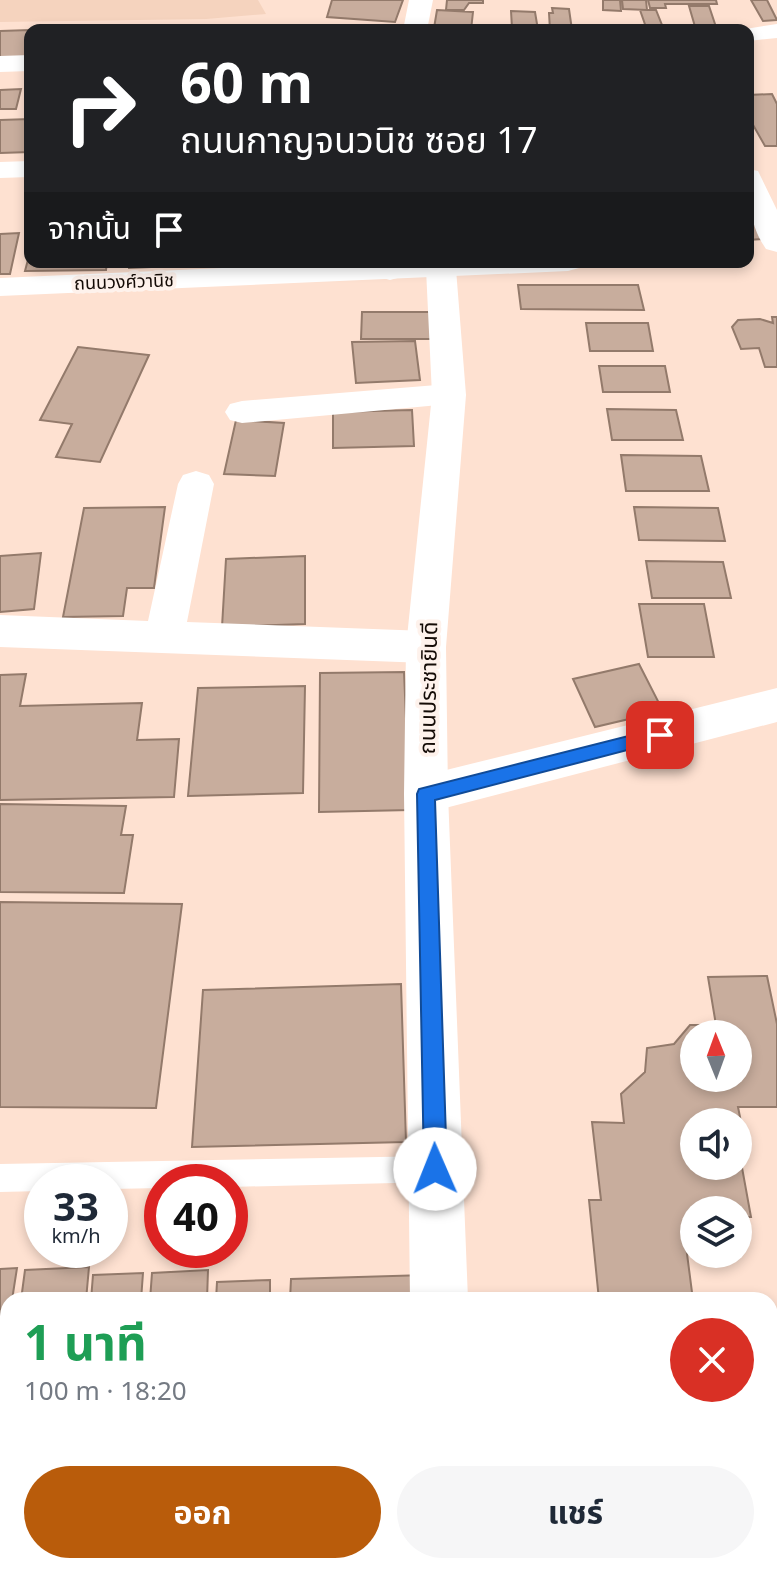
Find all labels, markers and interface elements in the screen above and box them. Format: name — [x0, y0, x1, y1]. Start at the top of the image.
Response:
text: 60 m — [180, 43, 313, 119]
icon: right — [48, 56, 152, 160]
text: ถนนกาญจนวนิช ซอย 17 — [180, 115, 538, 164]
text: จากนั้น — [48, 207, 131, 248]
icon: arrive — [147, 208, 191, 252]
street label: ถนนวงศ์วานิช — [74, 267, 174, 295]
street label: ถนนประชายินดี — [411, 621, 443, 755]
pin — [626, 701, 694, 769]
icon: arrive — [638, 713, 682, 757]
north arrow — [680, 1020, 752, 1092]
map controls — [680, 1020, 752, 1268]
button: sound — [680, 1108, 752, 1180]
position arrow — [393, 1127, 477, 1211]
speed limit sign: 40 — [144, 1164, 248, 1268]
text: 33 — [53, 1178, 99, 1233]
button: layers — [680, 1196, 752, 1268]
text: km/h — [51, 1222, 101, 1249]
text: 1 นาที — [24, 1309, 147, 1374]
button: close — [670, 1318, 754, 1402]
text: 100 m · 18:20 — [24, 1372, 187, 1408]
button: ออก — [24, 1466, 381, 1558]
button: แชร์ — [397, 1466, 754, 1558]

